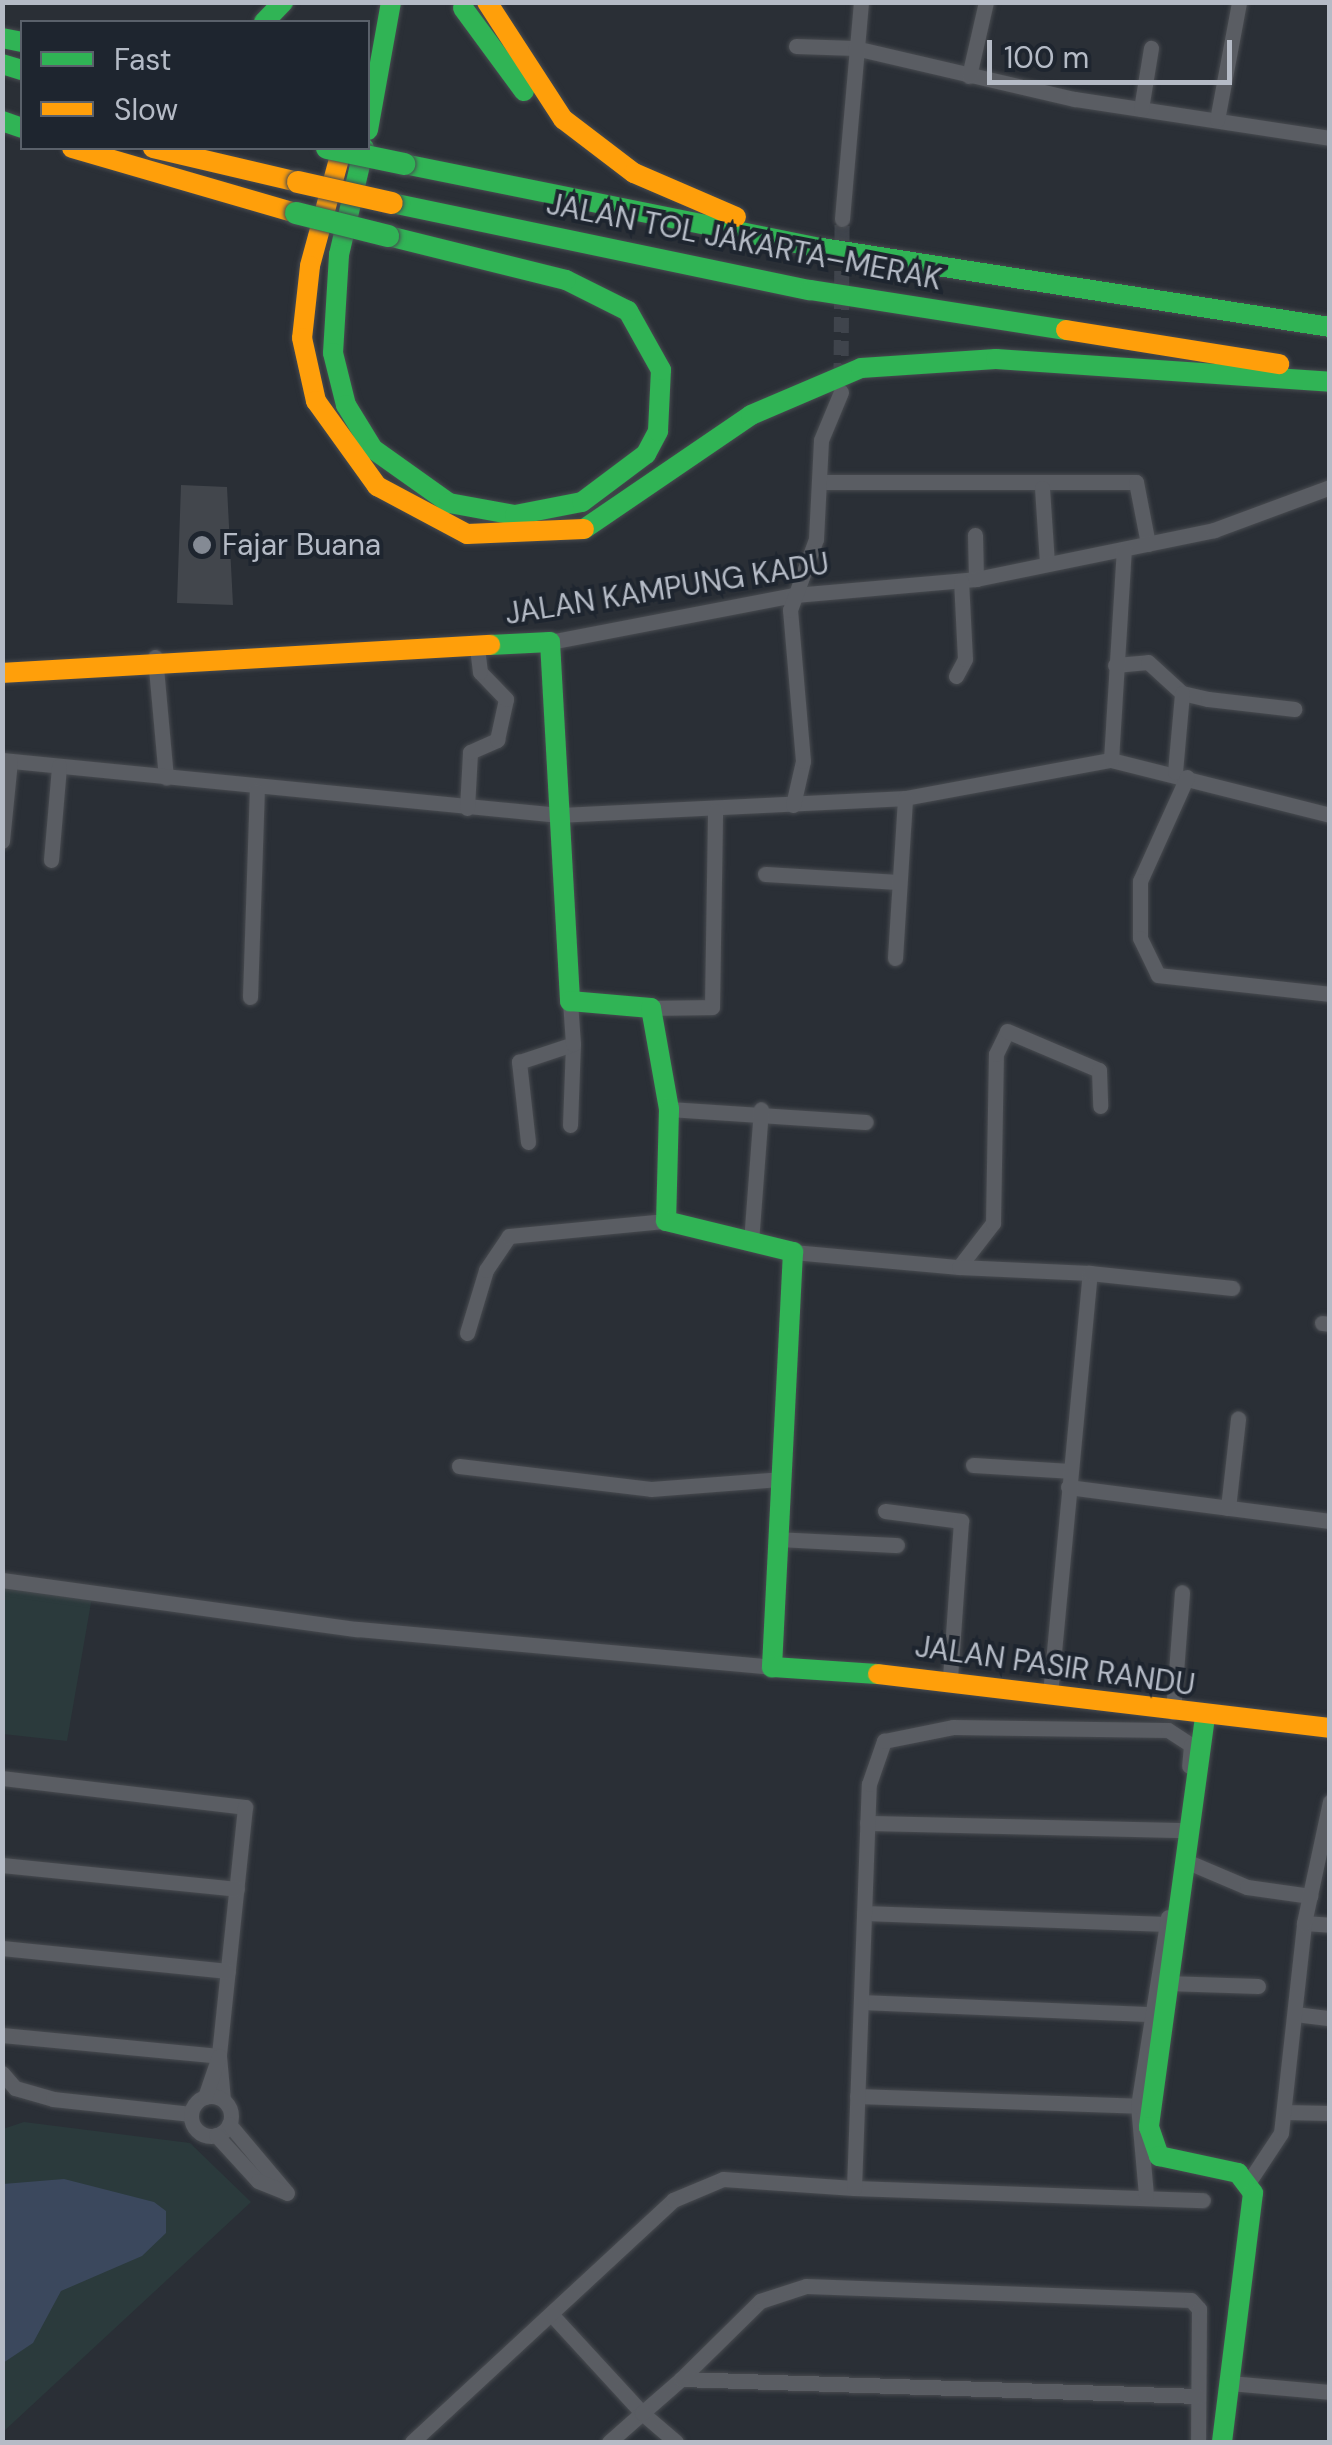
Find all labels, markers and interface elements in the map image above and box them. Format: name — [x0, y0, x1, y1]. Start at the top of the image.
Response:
legend — [20, 20, 370, 150]
scale bar — [992, 20, 1237, 82]
text: 100 m — [1004, 38, 1089, 77]
text: Fast — [114, 40, 172, 79]
text: Slow — [114, 90, 178, 129]
street label: JALAN TOL JAKARTA–MERAK — [543, 186, 945, 298]
place label: Fajar Buana — [222, 527, 381, 563]
marker: Fajar Buana — [191, 534, 213, 556]
street label: JALAN KAMPUNG KADU — [503, 546, 831, 632]
street label: JALAN PASIR RANDU — [913, 1629, 1197, 1703]

